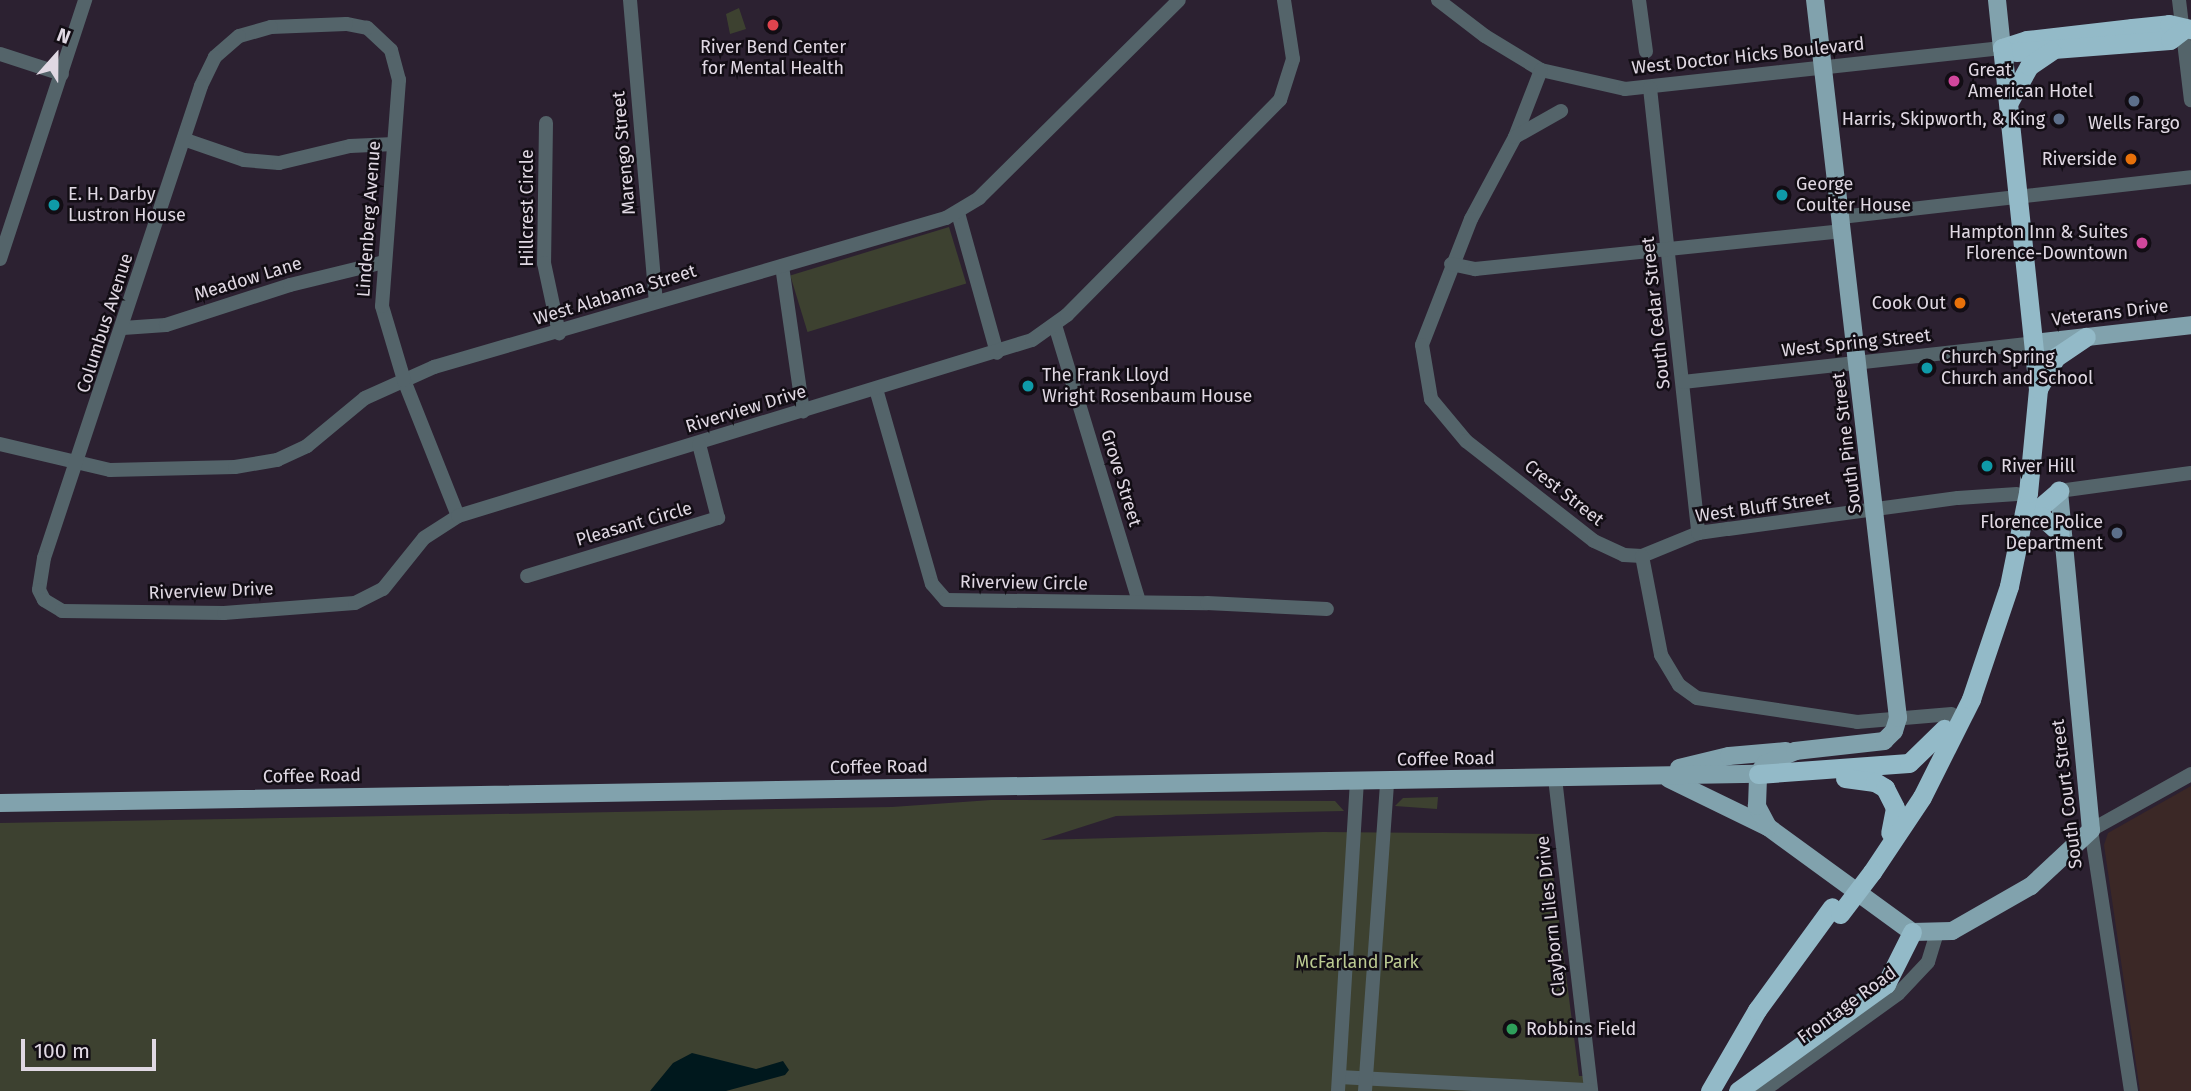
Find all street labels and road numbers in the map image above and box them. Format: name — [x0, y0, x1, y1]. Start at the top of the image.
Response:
street label: West Doctor Hicks Boulevard — [1631, 33, 1865, 79]
street label: Marengo Street — [608, 90, 640, 216]
street label: Lindenberg Avenue — [353, 140, 385, 298]
street label: Hillcrest Circle — [516, 149, 538, 267]
street label: South Cedar Street — [1637, 236, 1675, 390]
street label: Columbus Avenue — [72, 250, 138, 396]
street label: Meadow Lane — [192, 252, 304, 306]
street label: West Alabama Street — [531, 260, 699, 330]
street label: Veterans Drive — [2050, 295, 2170, 331]
street label: West Spring Street — [1780, 324, 1932, 362]
street label: South Pine Street — [1828, 371, 1866, 515]
street label: Riverview Drive — [683, 380, 809, 438]
street label: Grove Street — [1096, 427, 1146, 529]
street label: Crest Street — [1520, 455, 1608, 531]
street label: West Bluff Street — [1694, 487, 1832, 527]
street label: Pleasant Circle — [573, 497, 695, 551]
street label: Riverview Circle — [960, 571, 1088, 595]
street label: Riverview Drive — [148, 578, 274, 604]
street label: South Court Street — [2047, 718, 2087, 870]
street label: Coffee Road — [1397, 747, 1495, 771]
street label: Coffee Road — [830, 755, 928, 779]
street label: Coffee Road — [263, 764, 361, 788]
street label: Clayborn Liles Drive — [1532, 835, 1570, 997]
street label: Frontage Road — [1793, 962, 1901, 1048]

